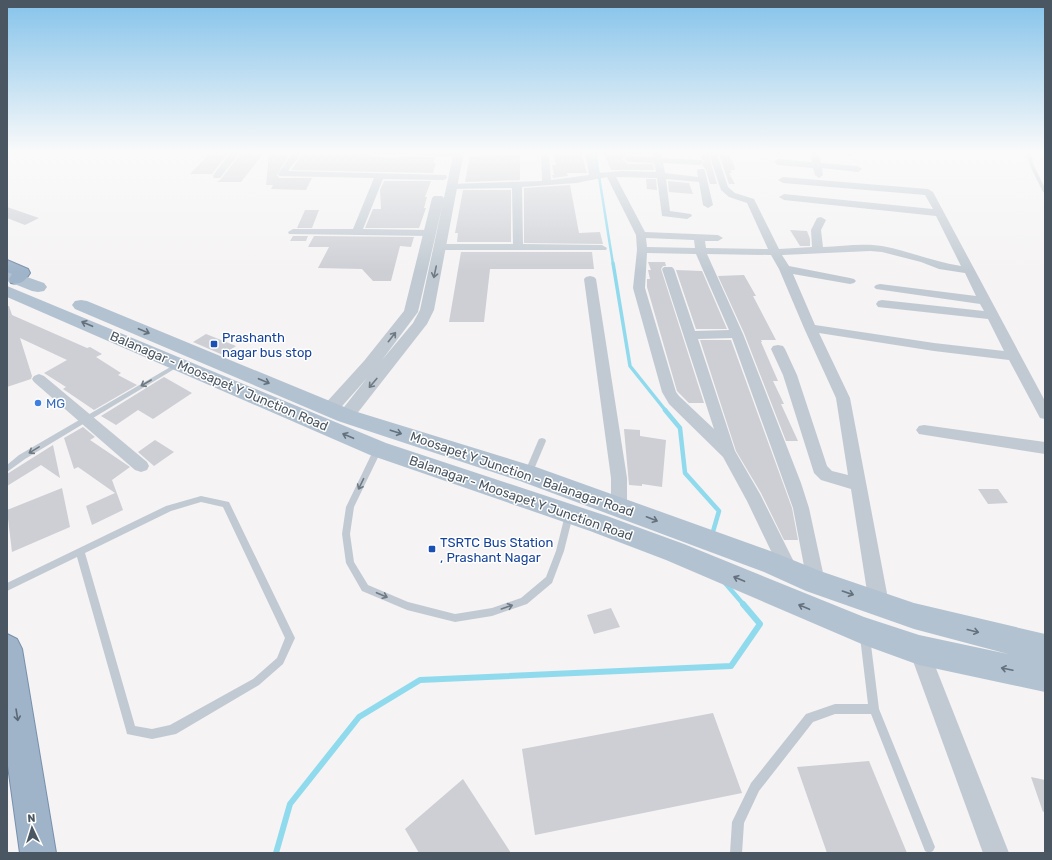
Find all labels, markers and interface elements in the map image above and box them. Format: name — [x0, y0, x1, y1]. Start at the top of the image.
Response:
one-way arrow — [431, 265, 439, 278]
one-way arrow — [82, 320, 94, 328]
street label: Balanagar - Moosapet Y Junction Road — [107, 328, 330, 435]
one-way arrow — [137, 328, 149, 336]
place label: Prashanth nagar bus stop — [222, 330, 312, 361]
one-way arrow — [387, 331, 396, 342]
marker: Prashanth nagar bus stop — [209, 339, 219, 349]
one-way arrow — [257, 378, 269, 386]
one-way arrow — [369, 378, 378, 389]
one-way arrow — [140, 380, 152, 388]
place label: MG — [46, 396, 65, 411]
marker: MG — [33, 398, 43, 408]
one-way arrow — [389, 429, 402, 436]
street label: Moosapet Y Junction - Balanagar Road — [408, 429, 636, 520]
one-way arrow — [343, 432, 355, 440]
one-way arrow — [29, 446, 40, 454]
street label: Balanagar - Moosapet Y Junction Road — [407, 453, 635, 544]
one-way arrow — [357, 478, 364, 490]
one-way arrow — [645, 515, 657, 523]
place label: TSRTC Bus Station , Prashant Nagar — [440, 535, 553, 566]
marker: TSRTC Bus Station , Prashant Nagar — [427, 544, 437, 554]
one-way arrow — [734, 575, 746, 583]
one-way arrow — [842, 590, 854, 598]
one-way arrow — [376, 592, 388, 600]
one-way arrow — [500, 603, 513, 610]
one-way arrow — [799, 603, 811, 610]
one-way arrow — [966, 627, 979, 635]
one-way arrow — [1001, 664, 1014, 672]
one-way arrow — [13, 708, 21, 721]
north arrow — [12, 808, 52, 848]
text: N — [27, 812, 36, 825]

